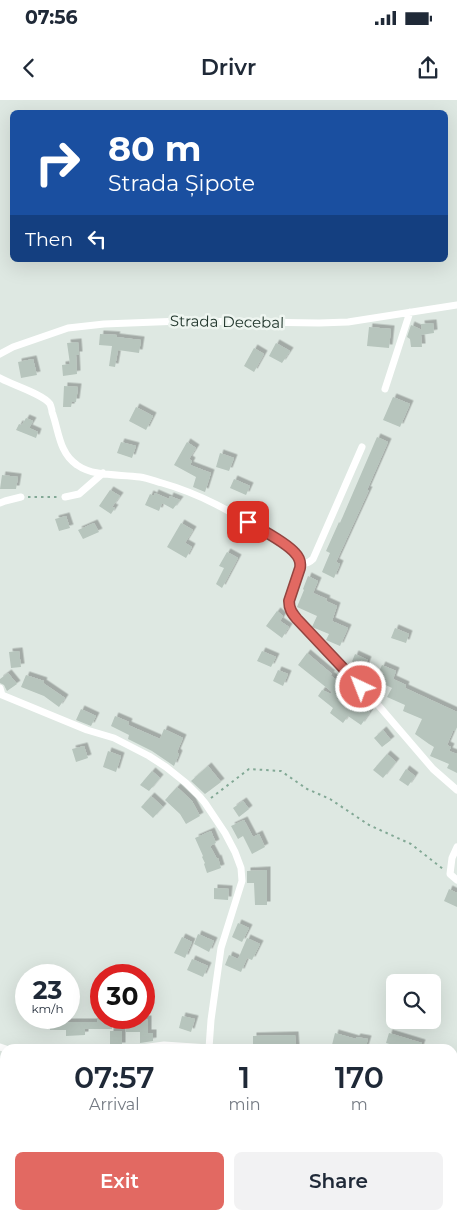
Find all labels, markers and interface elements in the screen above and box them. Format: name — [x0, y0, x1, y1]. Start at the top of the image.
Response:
text: 07:56 — [25, 6, 78, 29]
icon: back — [15, 54, 43, 82]
text: Drivr — [201, 54, 256, 81]
icon: share — [414, 54, 442, 82]
text: 80 m — [108, 127, 202, 170]
icon: right — [25, 130, 90, 195]
text: Strada Șipote — [108, 170, 255, 197]
icon: left — [83, 225, 111, 253]
text: Then — [25, 228, 73, 251]
street label: Strada Decebal — [170, 311, 284, 332]
pin — [227, 501, 269, 543]
icon: arrive — [234, 508, 262, 536]
position arrow — [334, 660, 386, 712]
speed limit sign: 30 — [90, 964, 155, 1029]
map controls — [386, 974, 441, 1029]
button: search — [386, 974, 441, 1029]
text: 23 — [33, 975, 62, 1005]
text: km/h — [31, 1001, 64, 1016]
text: 07:57 — [74, 1059, 154, 1096]
text: 1 — [239, 1059, 250, 1096]
text: 170 — [335, 1059, 384, 1096]
text: Arrival — [89, 1095, 139, 1114]
text: min — [229, 1095, 261, 1114]
text: m — [351, 1095, 368, 1114]
button: Exit — [15, 1152, 224, 1210]
button: Share — [234, 1152, 443, 1210]

